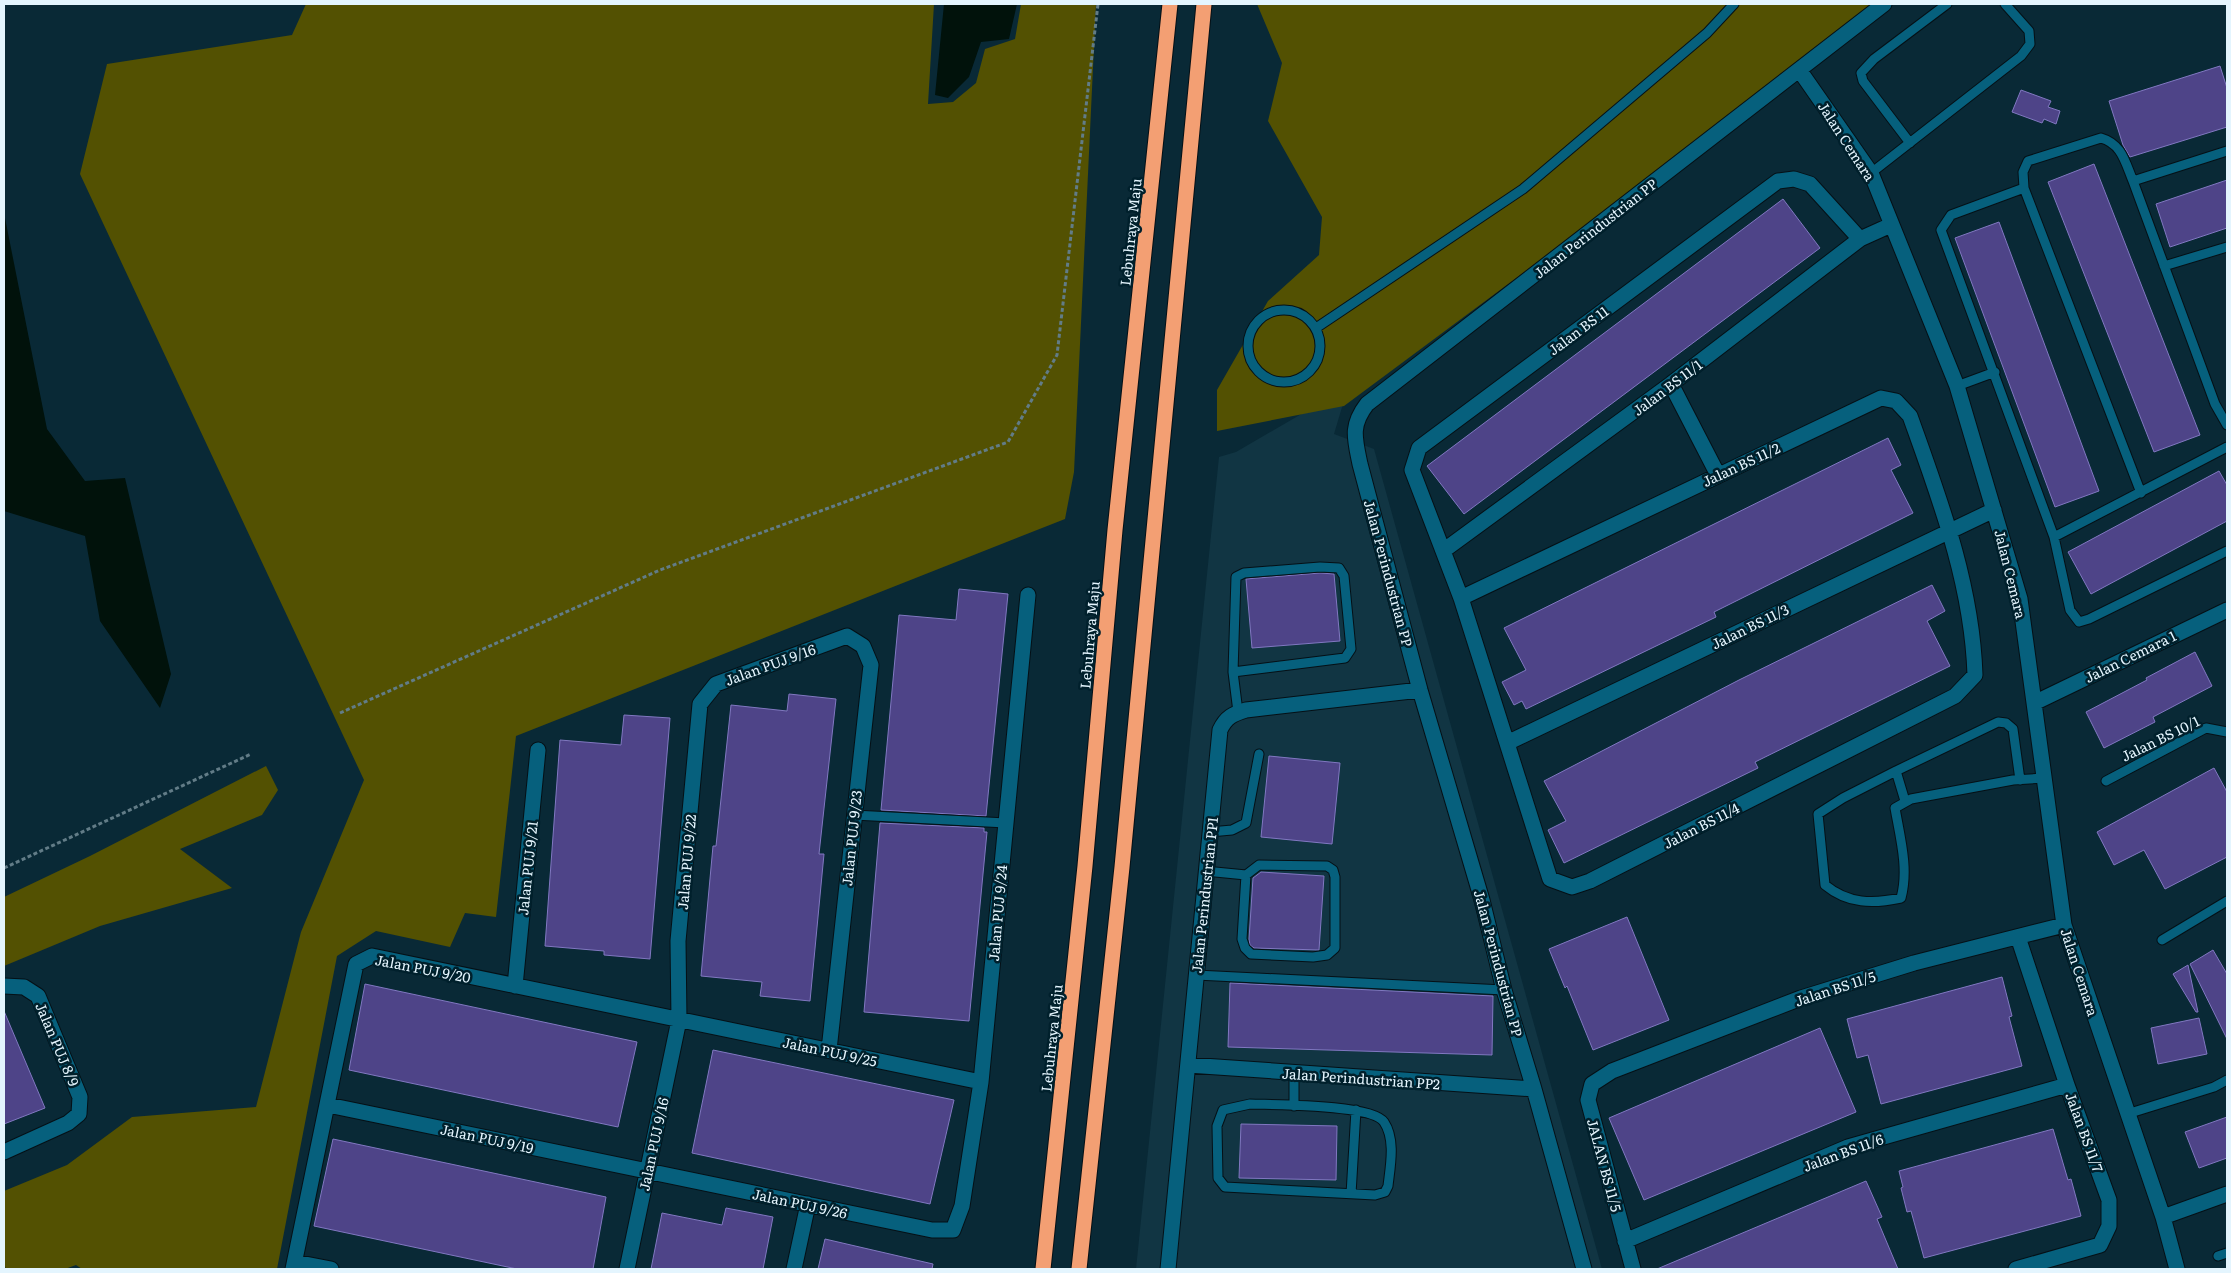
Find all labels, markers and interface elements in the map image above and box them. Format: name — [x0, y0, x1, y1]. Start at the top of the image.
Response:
street label: Jalan Cemara — [1814, 97, 1880, 185]
street label: Jalan Perindustrian PP — [1529, 173, 1661, 282]
street label: Lebuhraya Maju — [1114, 177, 1146, 287]
street label: Jalan BS 11 — [1544, 301, 1613, 359]
street label: Jalan BS 11/1 — [1628, 354, 1706, 420]
street label: Jalan BS 11/2 — [1699, 437, 1783, 491]
street label: Jalan Perindustrian PP — [1360, 497, 1418, 649]
street label: Jalan Cemara — [1990, 527, 2032, 621]
street label: Lebuhraya Maju — [1074, 580, 1104, 690]
street label: Jalan BS 11/3 — [1708, 599, 1792, 653]
street label: Jalan Cemara 1 — [2081, 625, 2179, 687]
street label: Jalan PUJ 9/16 — [722, 638, 819, 690]
street label: Jalan BS 10/1 — [2117, 710, 2203, 766]
street label: Jalan PUJ 9/23 — [836, 789, 866, 887]
street label: Jalan BS 11/4 — [1659, 797, 1743, 853]
street label: Jalan PUJ 9/22 — [672, 813, 700, 911]
street label: Jalan Perindustrian PP1 — [1186, 816, 1222, 974]
street label: Jalan PUJ 9/21 — [512, 820, 542, 916]
street label: Jalan PUJ 9/24 — [983, 864, 1011, 962]
street label: Jalan Perindustrian PP — [1470, 887, 1528, 1039]
street label: Jalan Cemara — [2056, 926, 2104, 1019]
street label: Jalan PUJ 9/20 — [373, 949, 473, 987]
street label: Jalan BS 11/5 — [1792, 966, 1878, 1010]
street label: Lebuhraya Maju — [1035, 983, 1067, 1093]
street label: Jalan PUJ 8/9 — [31, 999, 85, 1089]
street label: Jalan PUJ 9/25 — [781, 1031, 879, 1071]
street label: Jalan Perindustrian PP2 — [1281, 1062, 1441, 1094]
street label: Jalan BS 11/7 — [2061, 1089, 2109, 1175]
street label: Jalan PUJ 9/16 — [633, 1095, 673, 1193]
street label: JALAN BS 11/5 — [1583, 1116, 1627, 1214]
street label: Jalan PUJ 9/19 — [439, 1118, 535, 1158]
street label: Jalan BS 11/6 — [1800, 1128, 1886, 1176]
street label: Jalan PUJ 9/26 — [751, 1183, 850, 1223]

